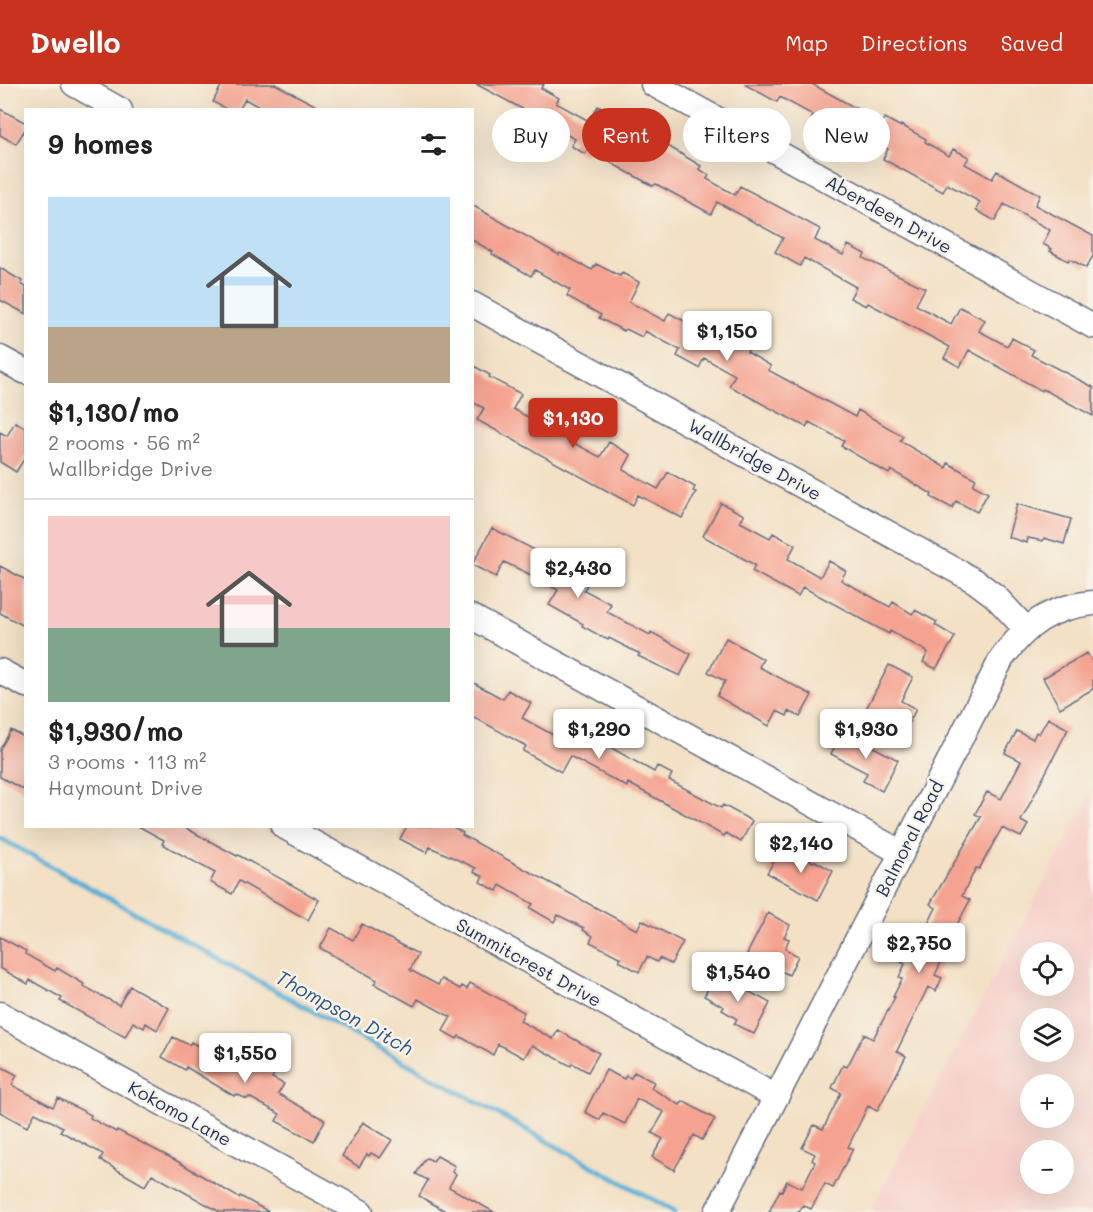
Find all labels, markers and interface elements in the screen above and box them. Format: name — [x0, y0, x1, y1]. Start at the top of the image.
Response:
text: Dwello — [30, 24, 120, 60]
text: Map — [785, 29, 828, 56]
text: Directions — [861, 29, 968, 56]
text: Saved — [1001, 29, 1063, 56]
chip: Buy — [492, 108, 570, 162]
chip: Rent — [582, 108, 671, 162]
chip: Filters — [683, 108, 791, 162]
chip: New — [803, 108, 890, 162]
text: 9 homes — [48, 127, 153, 161]
icon: filters — [417, 128, 450, 161]
street label: Aberdeen Drive — [821, 169, 957, 259]
icon: home — [195, 236, 303, 344]
pin: $1,150 — [678, 311, 776, 362]
text: $1,150 — [697, 317, 757, 343]
text: $1,130/mo — [48, 395, 179, 429]
pin: $1,130 — [524, 398, 622, 449]
text: $1,130 — [542, 404, 604, 430]
street label: Wallbridge Drive — [684, 413, 826, 505]
text: 2 rooms · 56 m² — [48, 429, 200, 455]
text: Wallbridge Drive — [48, 455, 213, 481]
pin: $2,430 — [529, 548, 627, 599]
text: $2,430 — [544, 554, 612, 580]
icon: home — [195, 555, 303, 663]
pin: $1,290 — [550, 709, 648, 760]
pin: $1,930 — [817, 709, 915, 760]
text: $1,930/mo — [48, 714, 183, 748]
text: $1,290 — [567, 715, 631, 741]
text: $1,930 — [834, 715, 898, 741]
text: 3 rooms · 113 m² — [48, 748, 207, 774]
text: Haymount Drive — [48, 774, 203, 800]
street label: Balmoral Road — [869, 776, 949, 900]
pin: $2,140 — [752, 823, 850, 874]
text: $2,140 — [769, 829, 833, 855]
street label: Summitcrest Drive — [452, 912, 606, 1012]
pin: $2,750 — [870, 923, 968, 974]
text: $2,750 — [886, 929, 952, 955]
map controls — [1020, 942, 1074, 1194]
button: locate — [1020, 942, 1074, 996]
pin: $1,540 — [689, 952, 787, 1003]
text: $1,540 — [706, 958, 770, 984]
water label: Thompson Ditch — [272, 963, 418, 1061]
button: layers — [1020, 1008, 1074, 1062]
pin: $1,550 — [196, 1033, 294, 1084]
text: $1,550 — [213, 1039, 277, 1065]
button: + — [1020, 1074, 1074, 1128]
street label: Kokomo Lane — [124, 1075, 236, 1151]
button: − — [1020, 1140, 1074, 1194]

